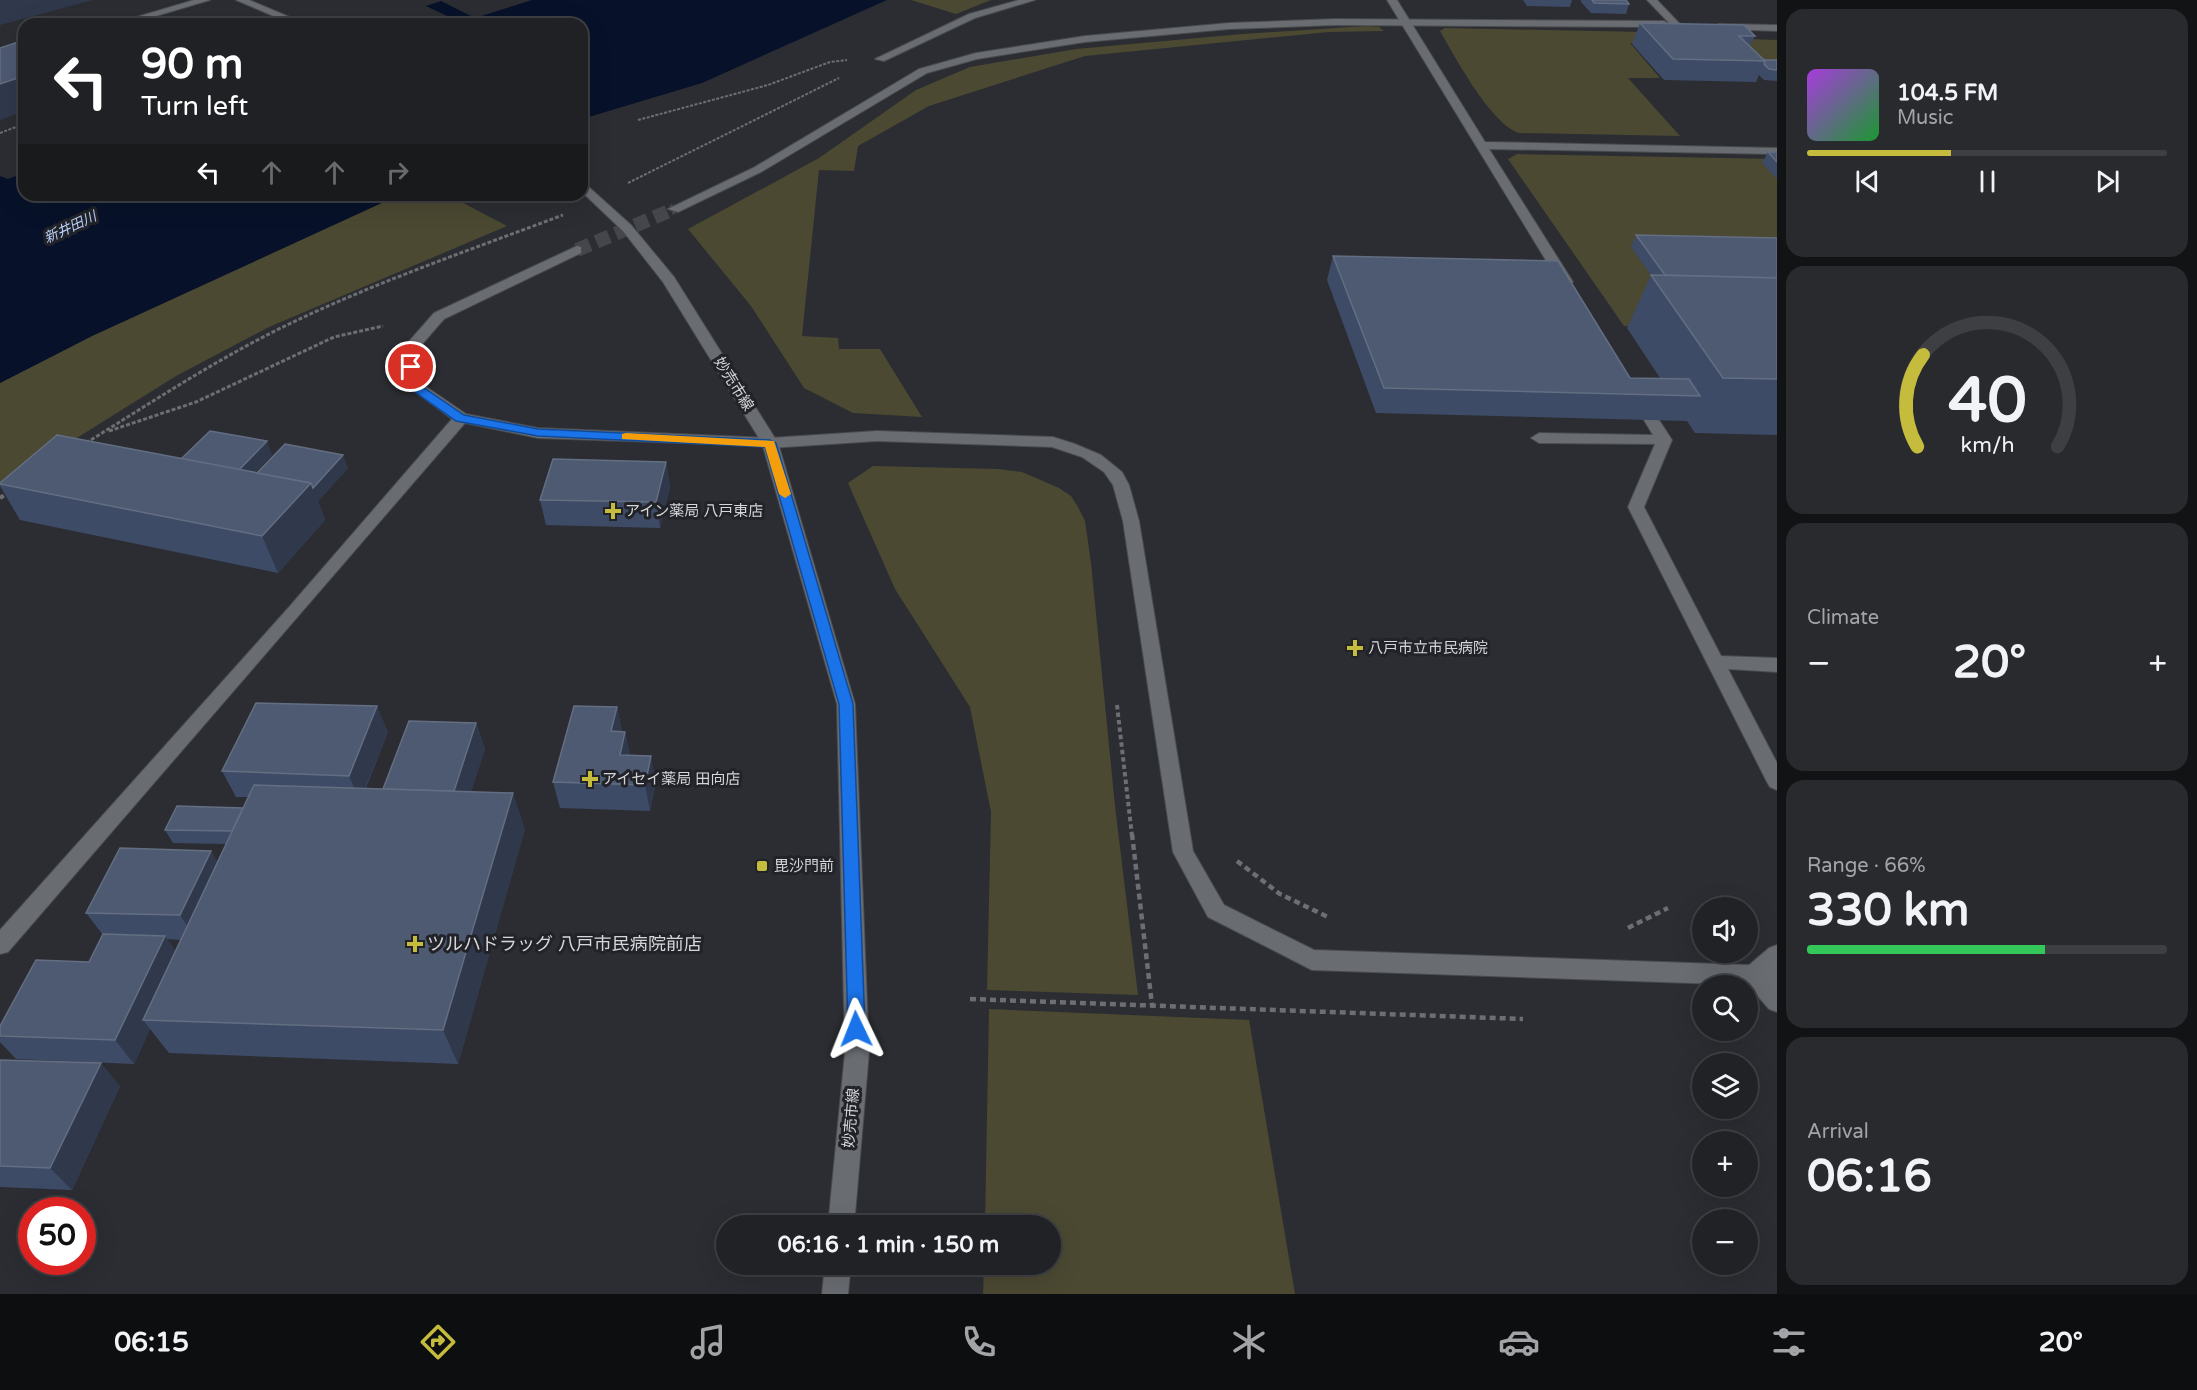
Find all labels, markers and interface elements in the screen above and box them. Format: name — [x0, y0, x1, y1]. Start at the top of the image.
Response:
text: 90 m — [141, 39, 243, 90]
icon: left — [42, 42, 120, 120]
text: 104.5 FM — [1897, 80, 1998, 106]
text: Turn left — [141, 90, 248, 123]
text: Music — [1897, 106, 1953, 130]
icon: left — [192, 156, 225, 189]
icon: ahead — [255, 156, 288, 189]
icon: ahead — [318, 156, 351, 189]
icon: right — [381, 156, 414, 189]
icon: previous — [1851, 165, 1884, 198]
icon: pause — [1971, 165, 2004, 198]
icon: next — [2091, 165, 2124, 198]
water label: 新井田川 — [41, 207, 101, 247]
pin — [385, 341, 436, 392]
icon: arrive — [394, 350, 427, 383]
street label: 妙売市線 — [710, 354, 758, 414]
text: 40 — [1948, 364, 2026, 439]
text: km/h — [1960, 432, 2014, 458]
place label: アイン薬局 八戸東店 — [625, 502, 763, 520]
marker: アイン薬局 八戸東店 — [606, 504, 620, 518]
text: Climate — [1807, 606, 1879, 630]
text: 20° — [1953, 636, 2026, 690]
marker: 八戸市立市民病院 — [1346, 639, 1364, 657]
place label: 八戸市立市民病院 — [1368, 639, 1488, 657]
text: − — [1807, 644, 1831, 683]
text: + — [2148, 644, 2167, 683]
place label: アイセイ薬局 田向店 — [602, 770, 740, 788]
marker: アイセイ薬局 田向店 — [583, 772, 597, 786]
text: Range · 66% — [1807, 854, 1926, 878]
place label: 毘沙門前 — [774, 857, 834, 875]
marker: 毘沙門前 — [755, 859, 769, 873]
text: 330 km — [1807, 884, 1969, 938]
map controls — [1692, 897, 1758, 1275]
button: sound — [1692, 897, 1758, 963]
place label: ツルハドラッグ 八戸市民病院前店 — [427, 933, 702, 955]
marker: ツルハドラッグ 八戸市民病院前店 — [408, 937, 422, 951]
button: search — [1692, 975, 1758, 1041]
position arrow — [824, 997, 888, 1061]
button: layers — [1692, 1053, 1758, 1119]
street label: 妙売市線 — [839, 1087, 863, 1149]
text: Arrival — [1807, 1120, 1869, 1144]
button: + — [1692, 1131, 1758, 1197]
text: 06:16 — [1807, 1150, 1932, 1204]
speed limit sign: 50 — [18, 1197, 96, 1275]
button: − — [1692, 1209, 1758, 1275]
text: 06:16 · 1 min · 150 m — [778, 1232, 999, 1258]
icon: directions — [417, 1321, 459, 1363]
icon: music — [687, 1321, 729, 1363]
icon: phone — [958, 1321, 1000, 1363]
icon: climate — [1228, 1321, 1270, 1363]
icon: car — [1498, 1321, 1540, 1363]
icon: filters — [1768, 1321, 1810, 1363]
text: 06:15 — [114, 1326, 189, 1359]
text: 20° — [2039, 1326, 2083, 1359]

